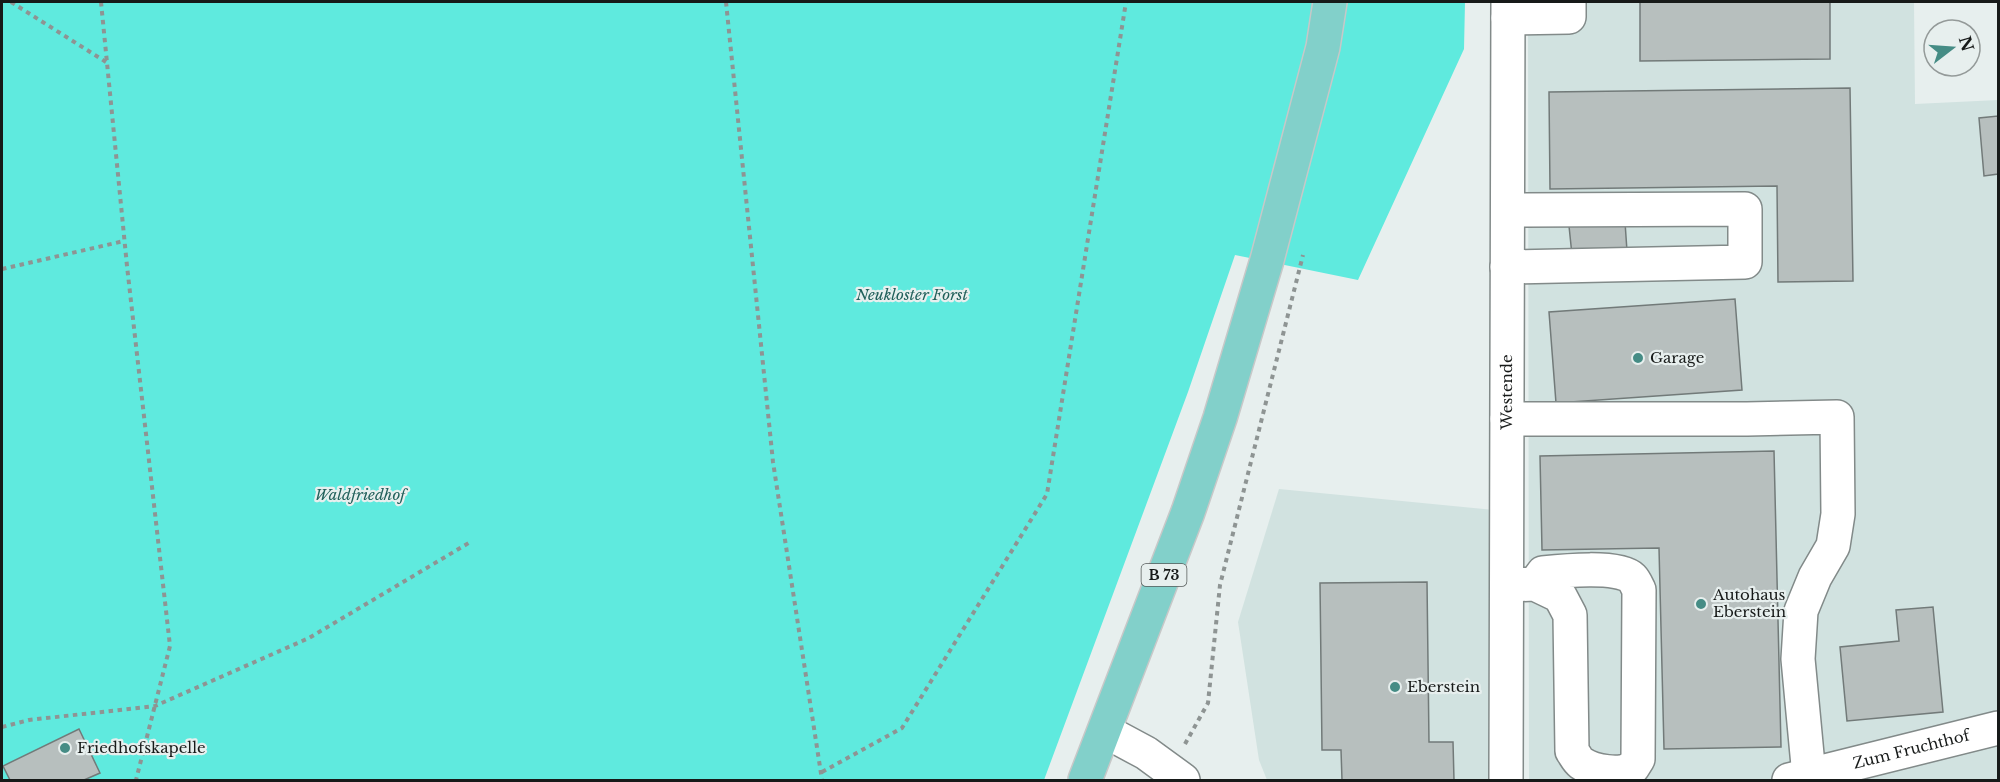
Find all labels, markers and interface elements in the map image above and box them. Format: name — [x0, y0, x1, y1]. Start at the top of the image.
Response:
north arrow — [1922, 18, 1982, 78]
text: N — [1955, 33, 1978, 54]
park label: Neukloster Forst — [855, 285, 969, 304]
place label: Garage — [1650, 348, 1704, 367]
marker: Garage — [1631, 351, 1645, 365]
street label: Westende — [1497, 354, 1516, 431]
park label: Waldfriedhof — [315, 485, 409, 504]
road number: B 73 — [1142, 564, 1186, 586]
place label: Autohaus Eberstein — [1712, 585, 1786, 621]
marker: Autohaus Eberstein — [1694, 597, 1708, 611]
place label: Eberstein — [1407, 677, 1480, 696]
marker: Eberstein — [1388, 680, 1402, 694]
street label: Zum Fruchthof — [1851, 725, 1973, 773]
place label: Friedhofskapelle — [77, 738, 206, 757]
marker: Friedhofskapelle — [58, 741, 72, 755]

